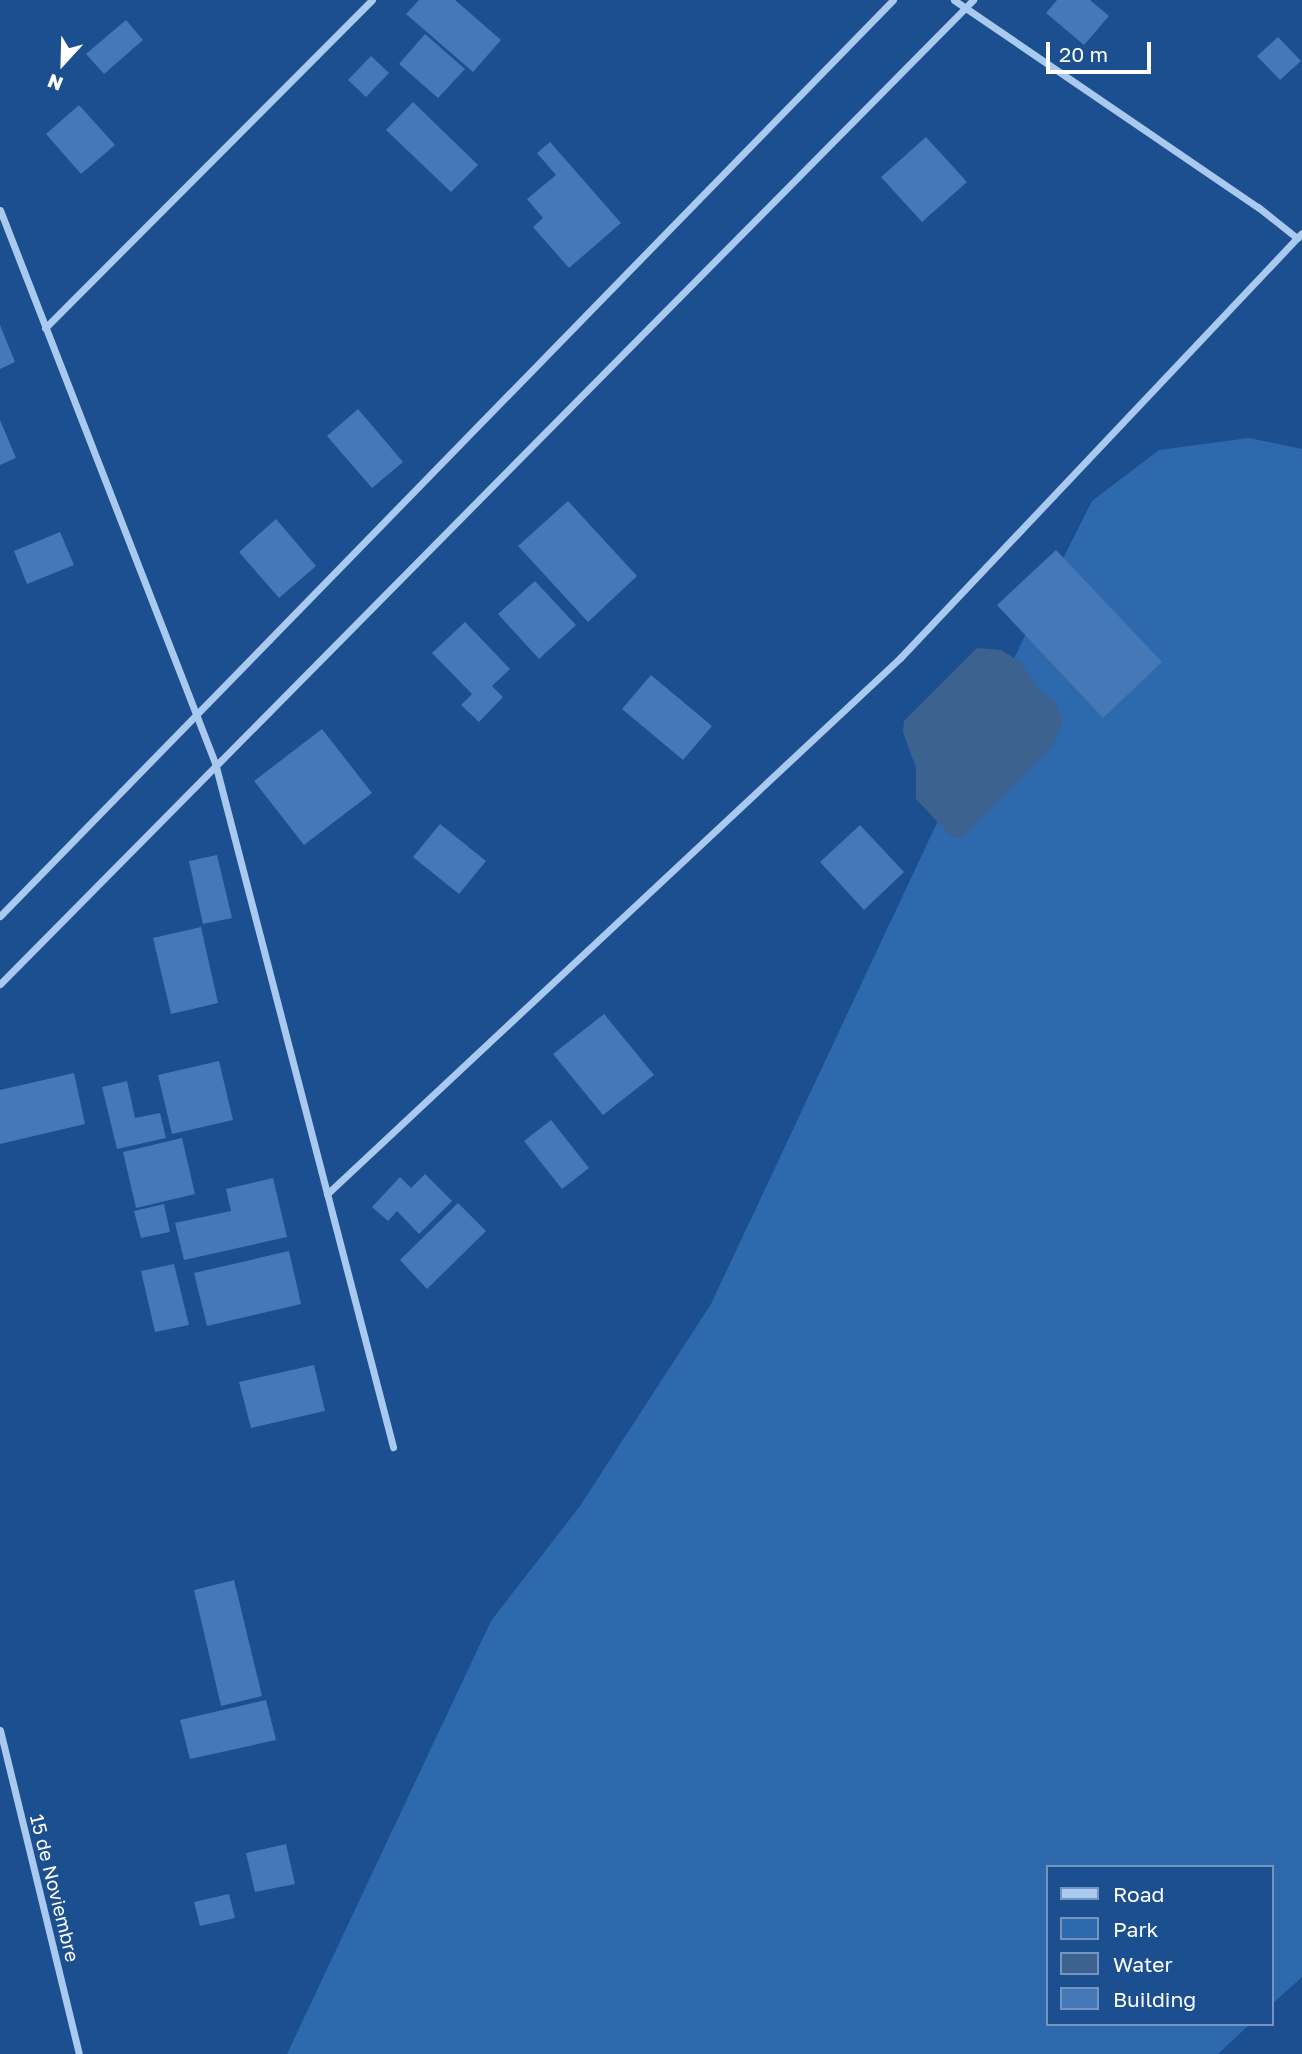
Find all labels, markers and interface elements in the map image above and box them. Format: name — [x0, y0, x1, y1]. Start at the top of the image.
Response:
north arrow — [28, 28, 98, 98]
scale bar — [1050, 28, 1155, 72]
text: 20 m — [1059, 41, 1108, 67]
text: N — [44, 70, 66, 96]
street label: 15 de Noviembre — [26, 1812, 84, 1964]
legend — [1046, 1865, 1274, 2026]
text: Road — [1113, 1881, 1164, 1907]
text: Park — [1113, 1916, 1158, 1942]
text: Water — [1113, 1951, 1173, 1977]
text: Building — [1113, 1986, 1196, 2012]

